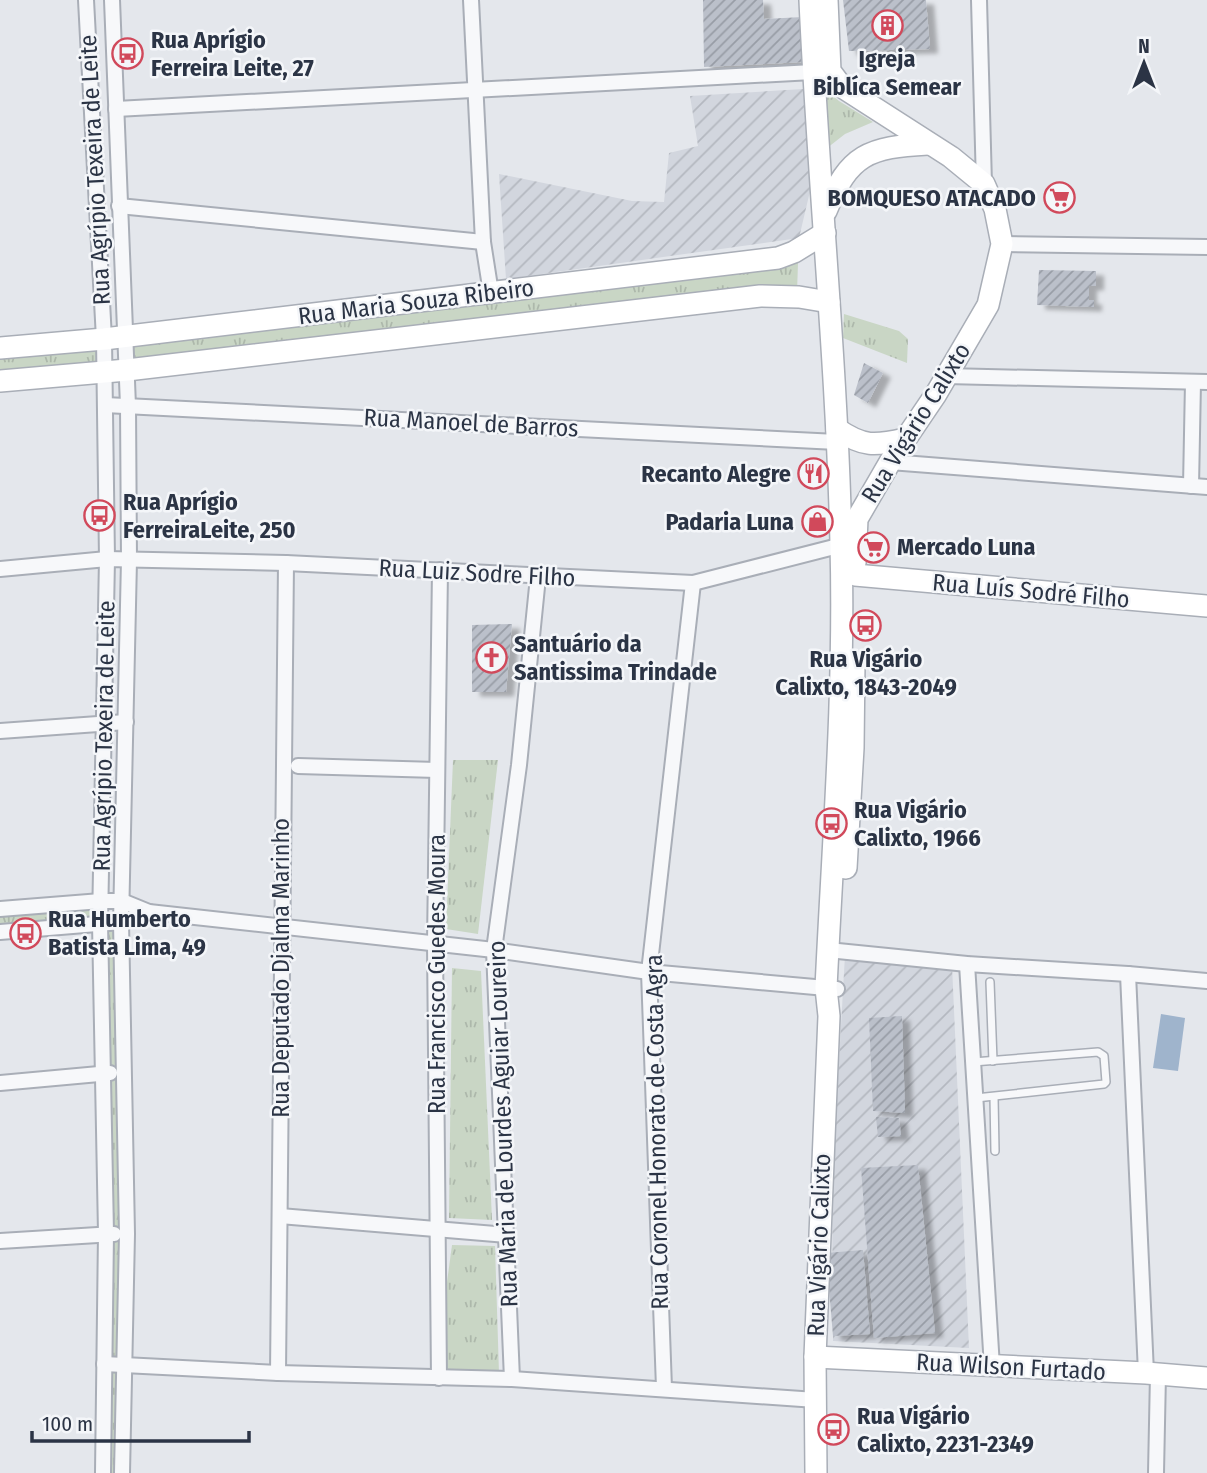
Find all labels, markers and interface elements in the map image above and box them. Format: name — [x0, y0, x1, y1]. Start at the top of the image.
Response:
building icon: Igreja Biblíca Semear — [870, 8, 904, 42]
place label: Rua Aprígio Ferreira Leite, 27 — [151, 26, 314, 82]
north arrow — [1109, 28, 1179, 98]
street label: Rua Agrípio Texeira de Leite — [74, 34, 116, 306]
text: N — [1138, 35, 1150, 58]
bus stop icon: Rua Aprígio Ferreira Leite, 27 — [111, 37, 145, 71]
place label: Igreja Biblíca Semear — [813, 45, 961, 101]
supermarket icon: BOMQUESO ATACADO — [1042, 181, 1076, 215]
place label: BOMQUESO ATACADO — [828, 184, 1036, 212]
street label: Rua Maria Souza Ribeiro — [296, 274, 536, 330]
street label: Rua Vigário Calixto — [856, 338, 976, 508]
street label: Rua Manoel de Barros — [363, 403, 579, 443]
restaurant icon: Recanto Alegre — [797, 457, 831, 491]
place label: Recanto Alegre — [641, 460, 791, 488]
place label: Rua Aprígio FerreiraLeite, 250 — [123, 488, 296, 544]
bus stop icon: Rua Aprígio FerreiraLeite, 250 — [83, 499, 117, 533]
shop icon: Padaria Luna — [800, 505, 834, 539]
place label: Padaria Luna — [665, 508, 794, 536]
supermarket icon: Mercado Luna — [857, 530, 891, 564]
place label: Mercado Luna — [897, 533, 1035, 561]
street label: Rua Luiz Sodre Filho — [378, 554, 576, 592]
street label: Rua Luís Sodré Filho — [931, 568, 1131, 614]
street label: Rua Agrípio Texeira de Leite — [88, 600, 120, 872]
bus stop icon: Rua Vigário Calixto, 1843-2049 — [849, 608, 883, 642]
place label: Santuário da Santissima Trindade — [514, 630, 717, 686]
church icon: Santuário da Santissima Trindade — [474, 641, 508, 675]
place label: Rua Vigário Calixto, 1843-2049 — [775, 645, 957, 701]
place label: Rua Vigário Calixto, 1966 — [854, 796, 981, 852]
bus stop icon: Rua Vigário Calixto, 1966 — [814, 807, 848, 841]
street label: Rua Deputado Djalma Marinho — [267, 818, 295, 1118]
street label: Rua Francisco Guedes Moura — [423, 834, 451, 1114]
place label: Rua Humberto Batista Lima, 49 — [48, 905, 206, 961]
bus stop icon: Rua Humberto Batista Lima, 49 — [8, 916, 42, 950]
street label: Rua Maria de Lourdes Aguiar Loureiro — [483, 940, 523, 1308]
street label: Rua Coronel Honorato de Costa Agra — [640, 954, 674, 1310]
street label: Rua Vigário Calixto — [802, 1153, 836, 1337]
street label: Rua Wilson Furtado — [915, 1348, 1107, 1386]
scale bar — [32, 1400, 248, 1444]
place label: Rua Vigário Calixto, 2231-2349 — [857, 1402, 1034, 1458]
text: 100 m — [42, 1411, 93, 1437]
bus stop icon: Rua Vigário Calixto, 2231-2349 — [817, 1413, 851, 1447]

